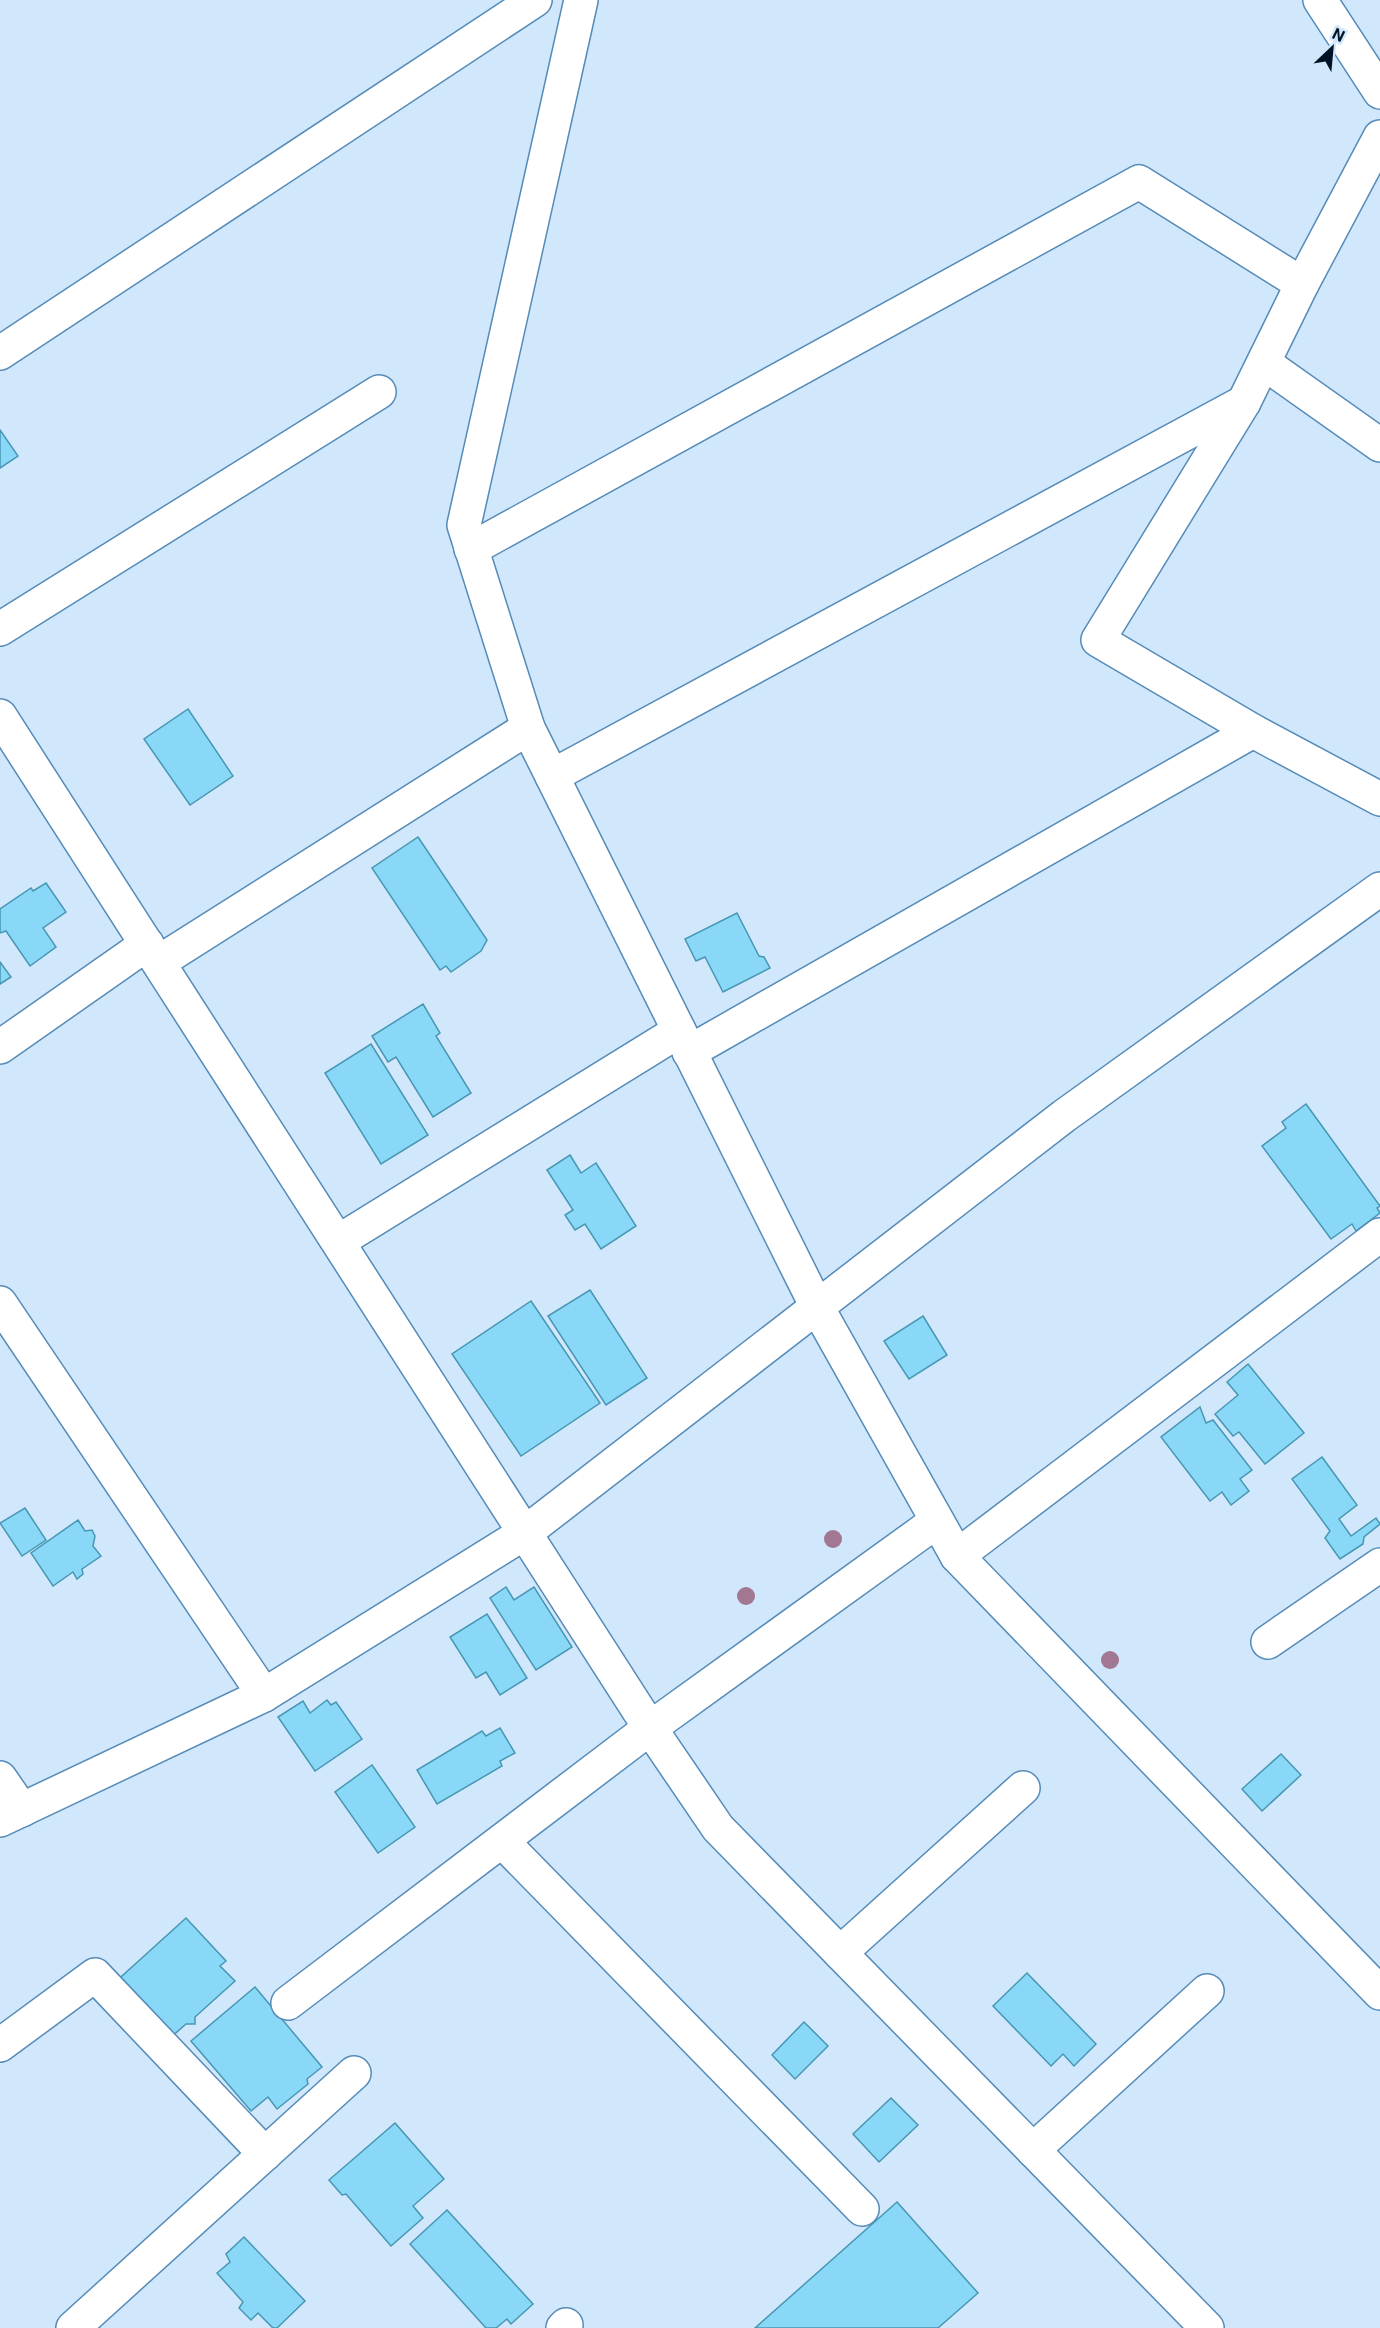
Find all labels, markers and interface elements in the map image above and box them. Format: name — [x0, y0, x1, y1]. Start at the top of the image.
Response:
north arrow — [1302, 18, 1362, 78]
text: N — [1329, 24, 1348, 46]

